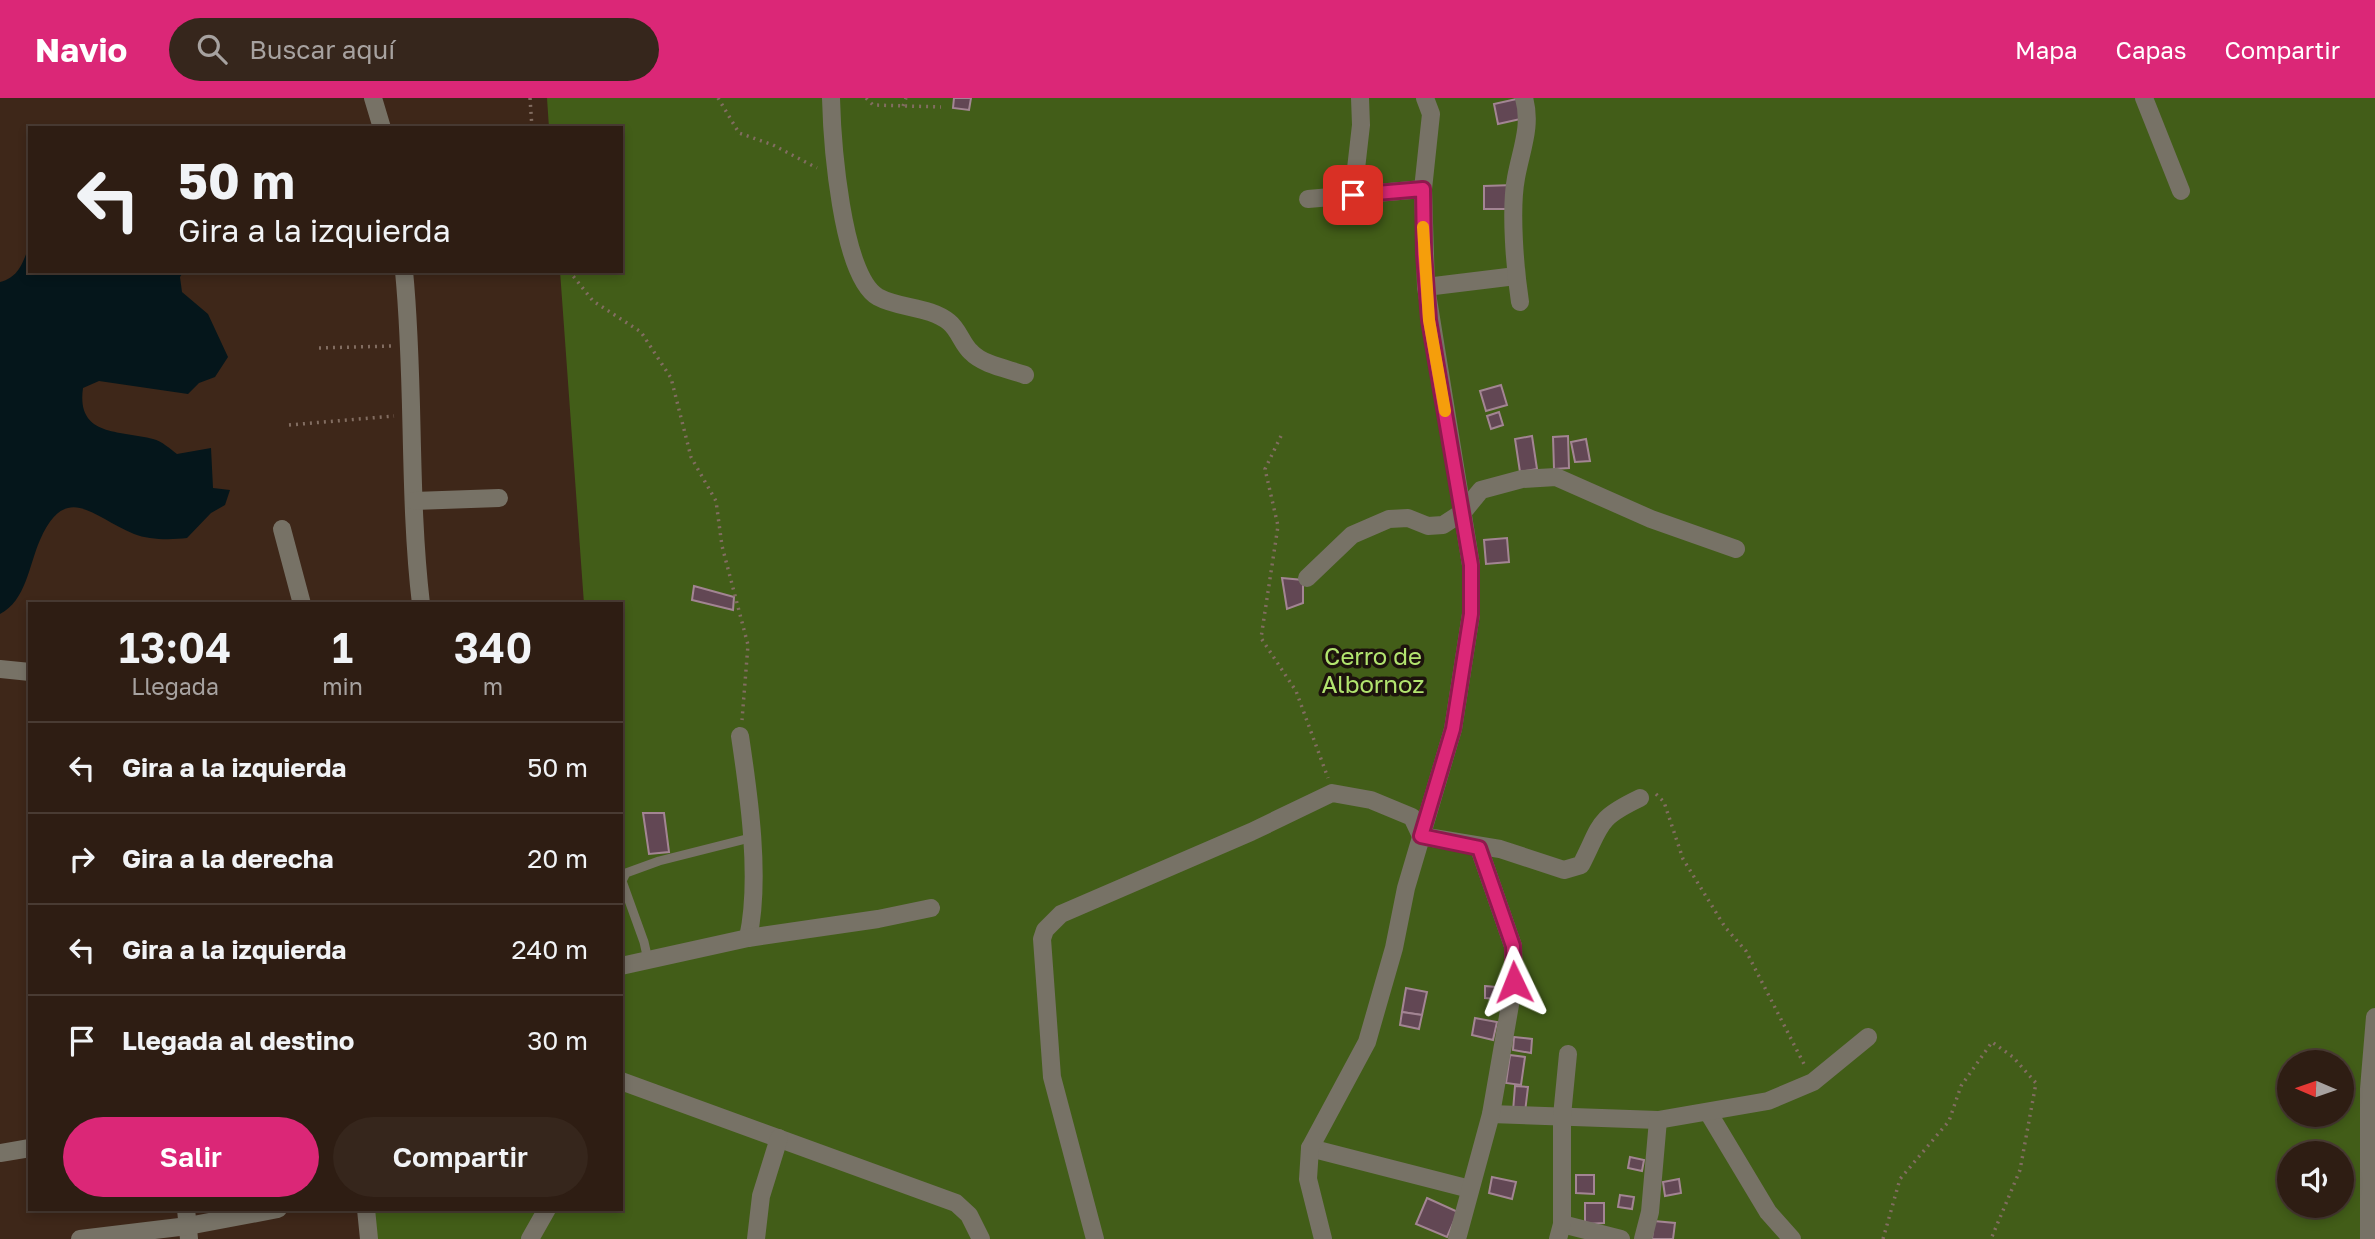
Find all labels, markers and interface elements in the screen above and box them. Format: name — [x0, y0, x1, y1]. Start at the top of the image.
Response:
search box — [169, 18, 659, 81]
text: Navio — [35, 30, 127, 69]
icon: search — [193, 30, 231, 68]
text: Buscar aquí — [249, 34, 395, 65]
text: Mapa — [2015, 35, 2078, 64]
text: Capas — [2116, 35, 2186, 64]
text: Compartir — [2224, 35, 2340, 64]
text: 50 m — [178, 151, 295, 210]
icon: left — [63, 154, 154, 245]
pin — [1323, 165, 1383, 225]
icon: arrive — [1334, 176, 1372, 214]
text: Gira a la izquierda — [178, 211, 451, 249]
text: 13:04 — [119, 622, 232, 672]
text: 1 — [332, 622, 353, 672]
text: 340 — [454, 622, 532, 672]
park label: Cerro de Albornoz — [1321, 641, 1425, 698]
text: Llegada — [131, 672, 219, 700]
text: min — [322, 672, 363, 700]
text: m — [483, 672, 503, 700]
icon: left — [63, 749, 101, 787]
text: Gira a la izquierda — [122, 752, 346, 783]
text: 50 m — [527, 752, 588, 783]
icon: right — [63, 840, 101, 878]
text: Gira a la derecha — [122, 843, 334, 874]
text: 20 m — [527, 843, 588, 874]
icon: left — [63, 931, 101, 969]
text: Gira a la izquierda — [122, 934, 346, 965]
text: 240 m — [511, 934, 588, 965]
position arrow — [1477, 945, 1551, 1019]
icon: arrive — [63, 1022, 101, 1060]
text: Llegada al destino — [122, 1025, 354, 1056]
text: 30 m — [527, 1025, 588, 1056]
north arrow — [2277, 1050, 2354, 1127]
map controls — [2277, 1050, 2354, 1218]
button: Salir — [63, 1117, 319, 1197]
button: Compartir — [333, 1117, 588, 1197]
button: sound — [2277, 1141, 2354, 1218]

